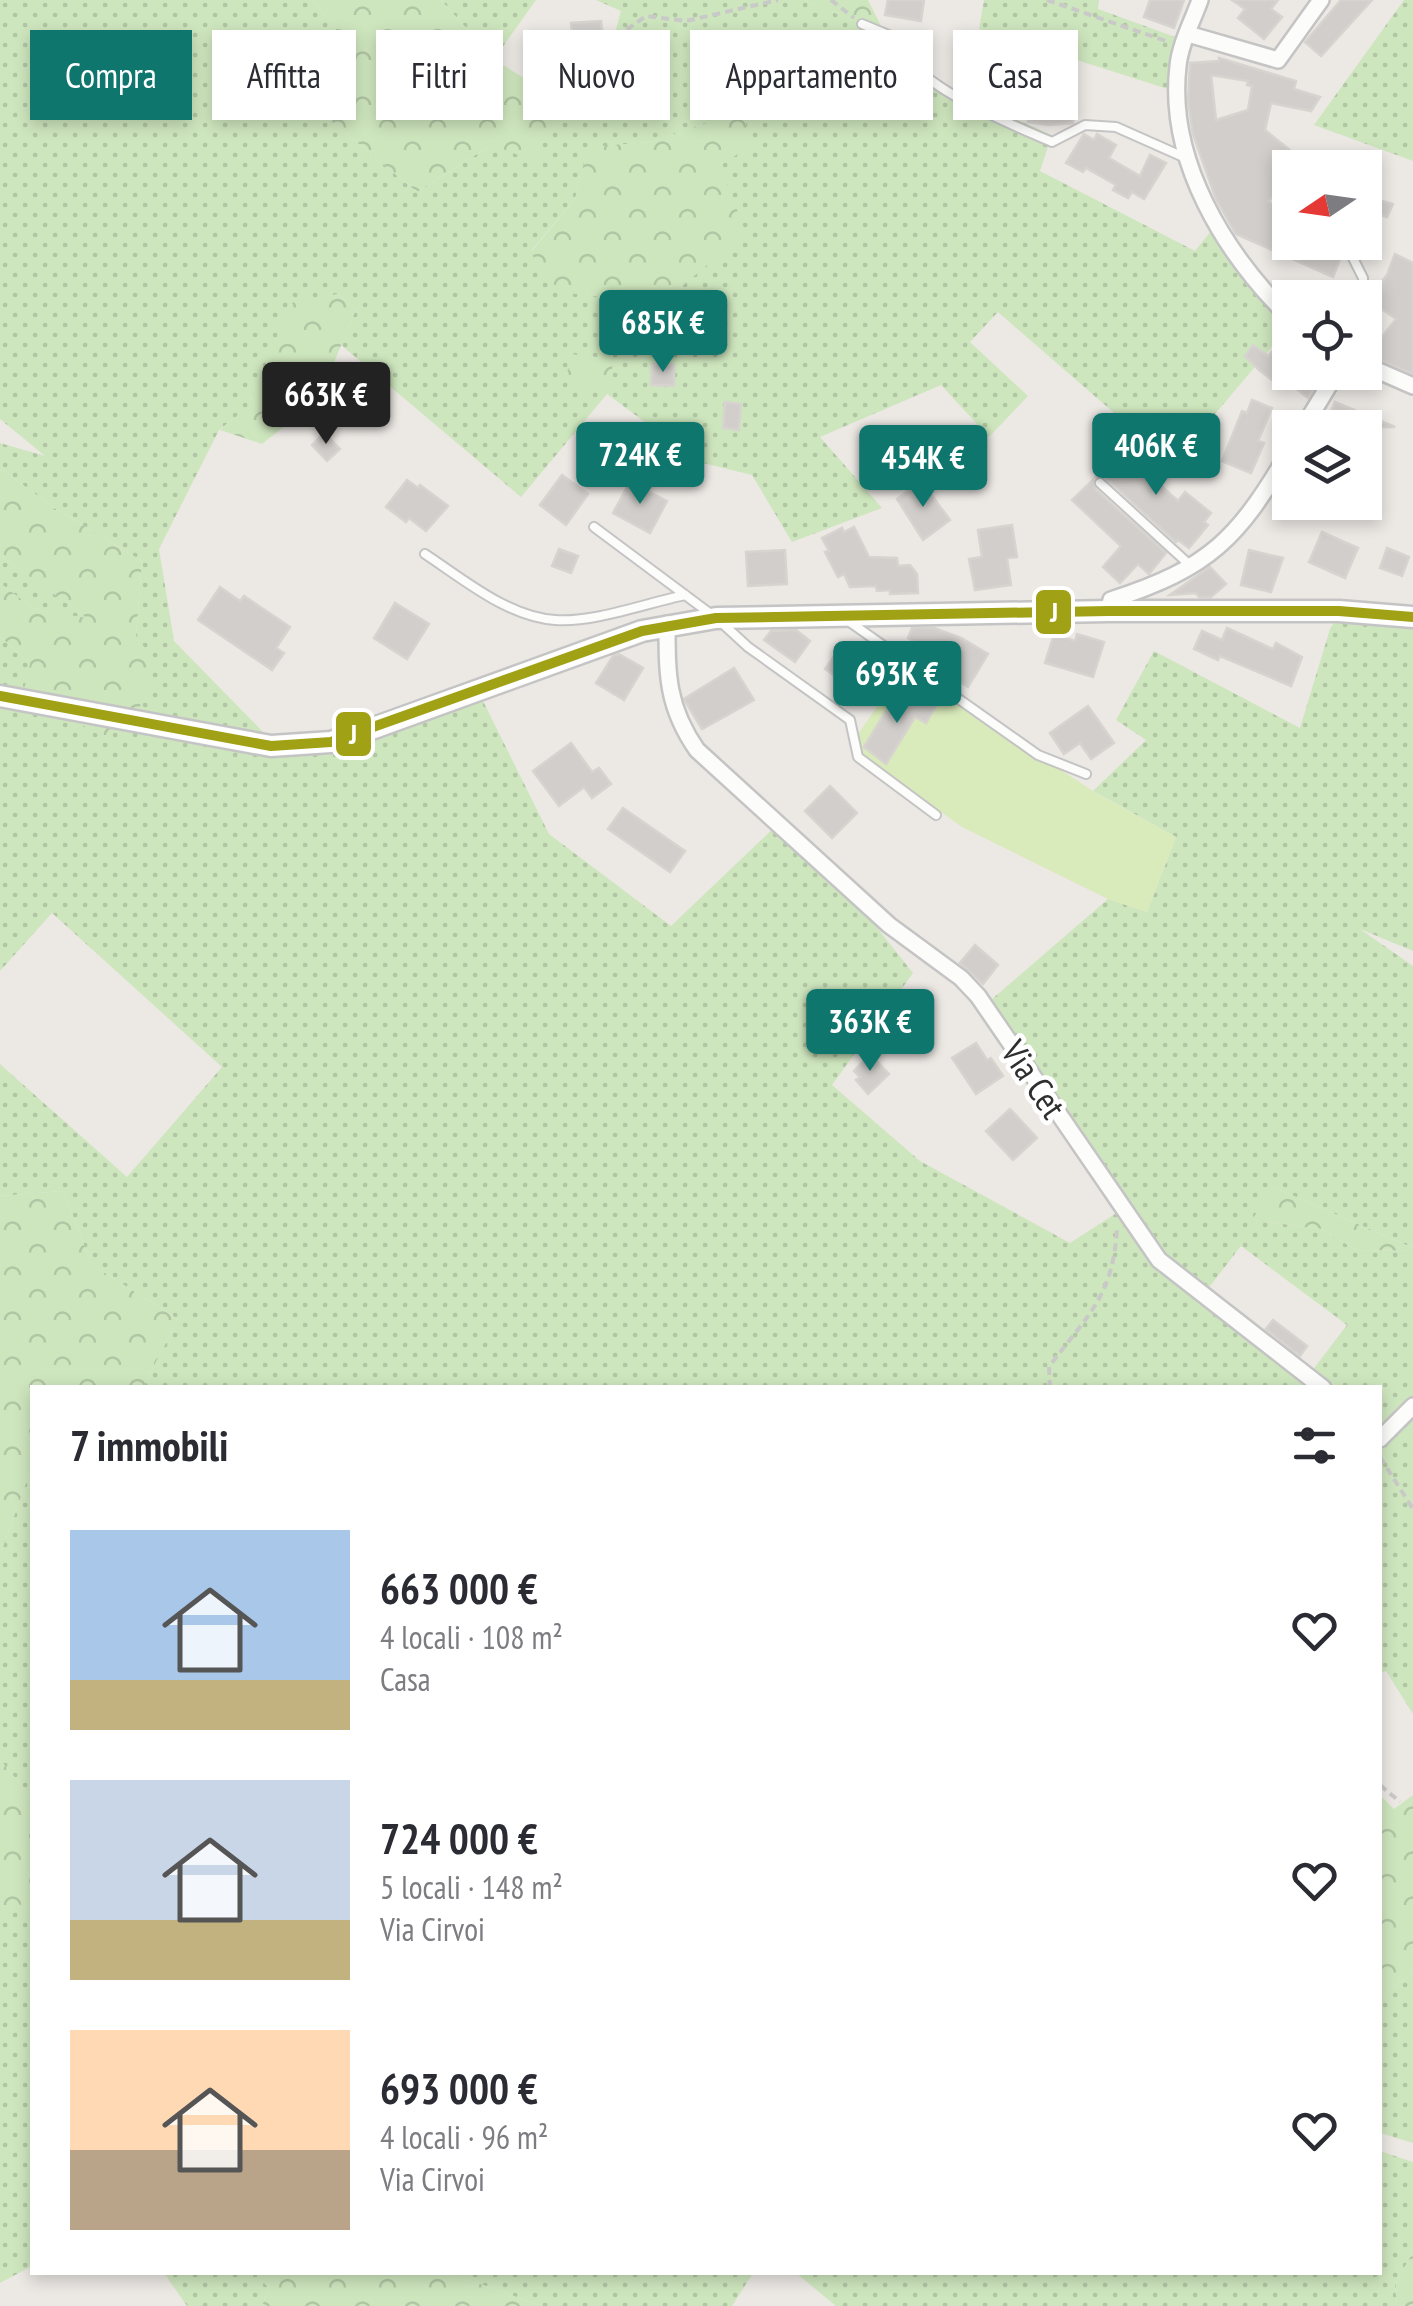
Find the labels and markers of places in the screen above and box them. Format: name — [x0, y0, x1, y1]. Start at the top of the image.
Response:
pin: 685K € — [582, 290, 744, 375]
pin: 663K € — [245, 362, 407, 447]
pin: 406K € — [1075, 413, 1237, 498]
pin: 724K € — [559, 422, 721, 507]
pin: 454K € — [842, 425, 1004, 510]
pin: 693K € — [816, 641, 978, 726]
pin: 363K € — [789, 989, 951, 1074]

